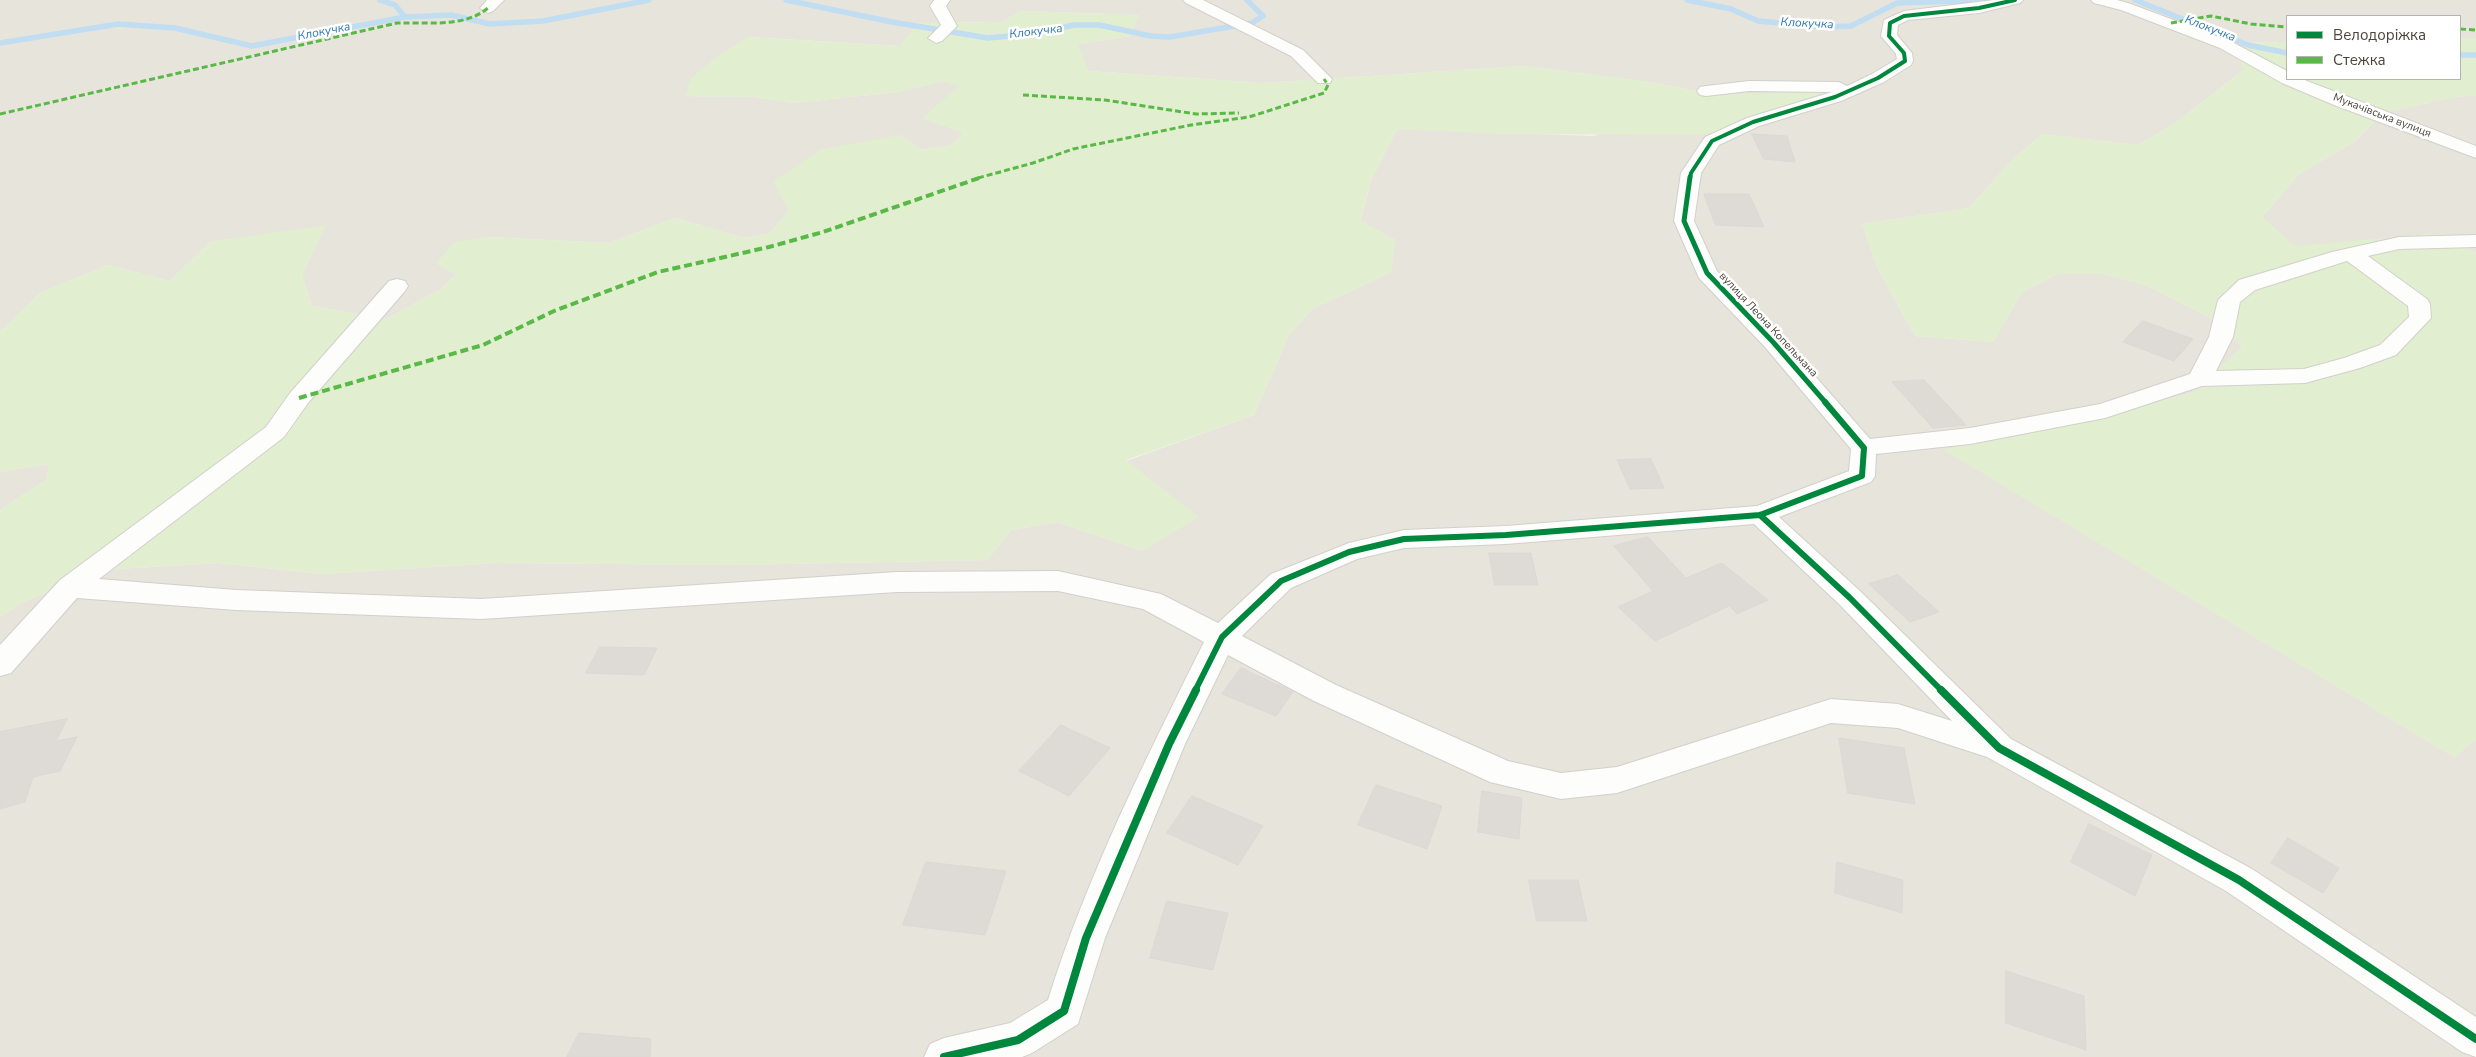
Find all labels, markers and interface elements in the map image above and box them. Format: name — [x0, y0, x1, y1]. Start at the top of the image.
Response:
water label: Клокучка — [2183, 13, 2237, 45]
water label: Клокучка — [1780, 15, 1834, 33]
legend — [2286, 15, 2461, 80]
water label: Клокучка — [296, 20, 352, 44]
water label: Клокучка — [1009, 22, 1063, 42]
text: Велодоріжка — [2333, 25, 2426, 45]
text: Стежка — [2333, 50, 2386, 70]
street label: Мукачівська вулиця — [2331, 91, 2433, 141]
street label: вулиця Леона Копельмана — [1716, 270, 1820, 380]

